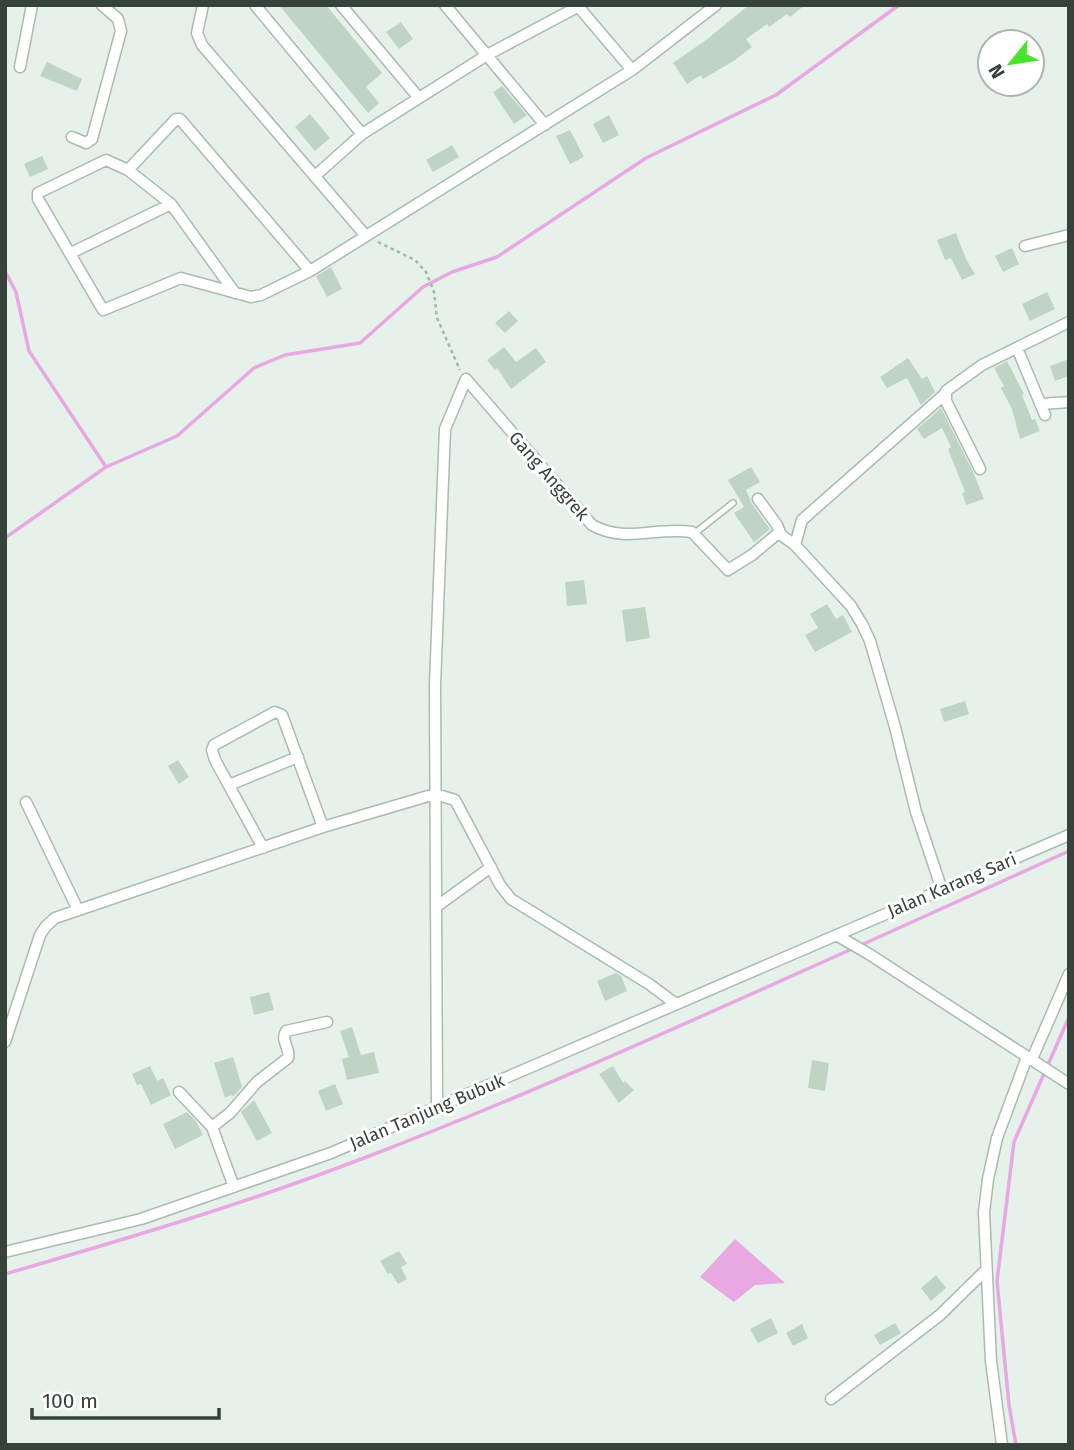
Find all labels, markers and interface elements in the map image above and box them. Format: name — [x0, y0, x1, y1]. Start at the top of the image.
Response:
north arrow — [976, 28, 1046, 98]
text: N — [984, 60, 1010, 82]
street label: Gang Anggrek — [504, 427, 594, 526]
street label: Jalan Karang Sari — [884, 848, 1020, 922]
street label: Jalan Tanjung Bubuk — [346, 1069, 508, 1155]
scale bar — [32, 1376, 219, 1420]
text: 100 m — [42, 1388, 98, 1414]

